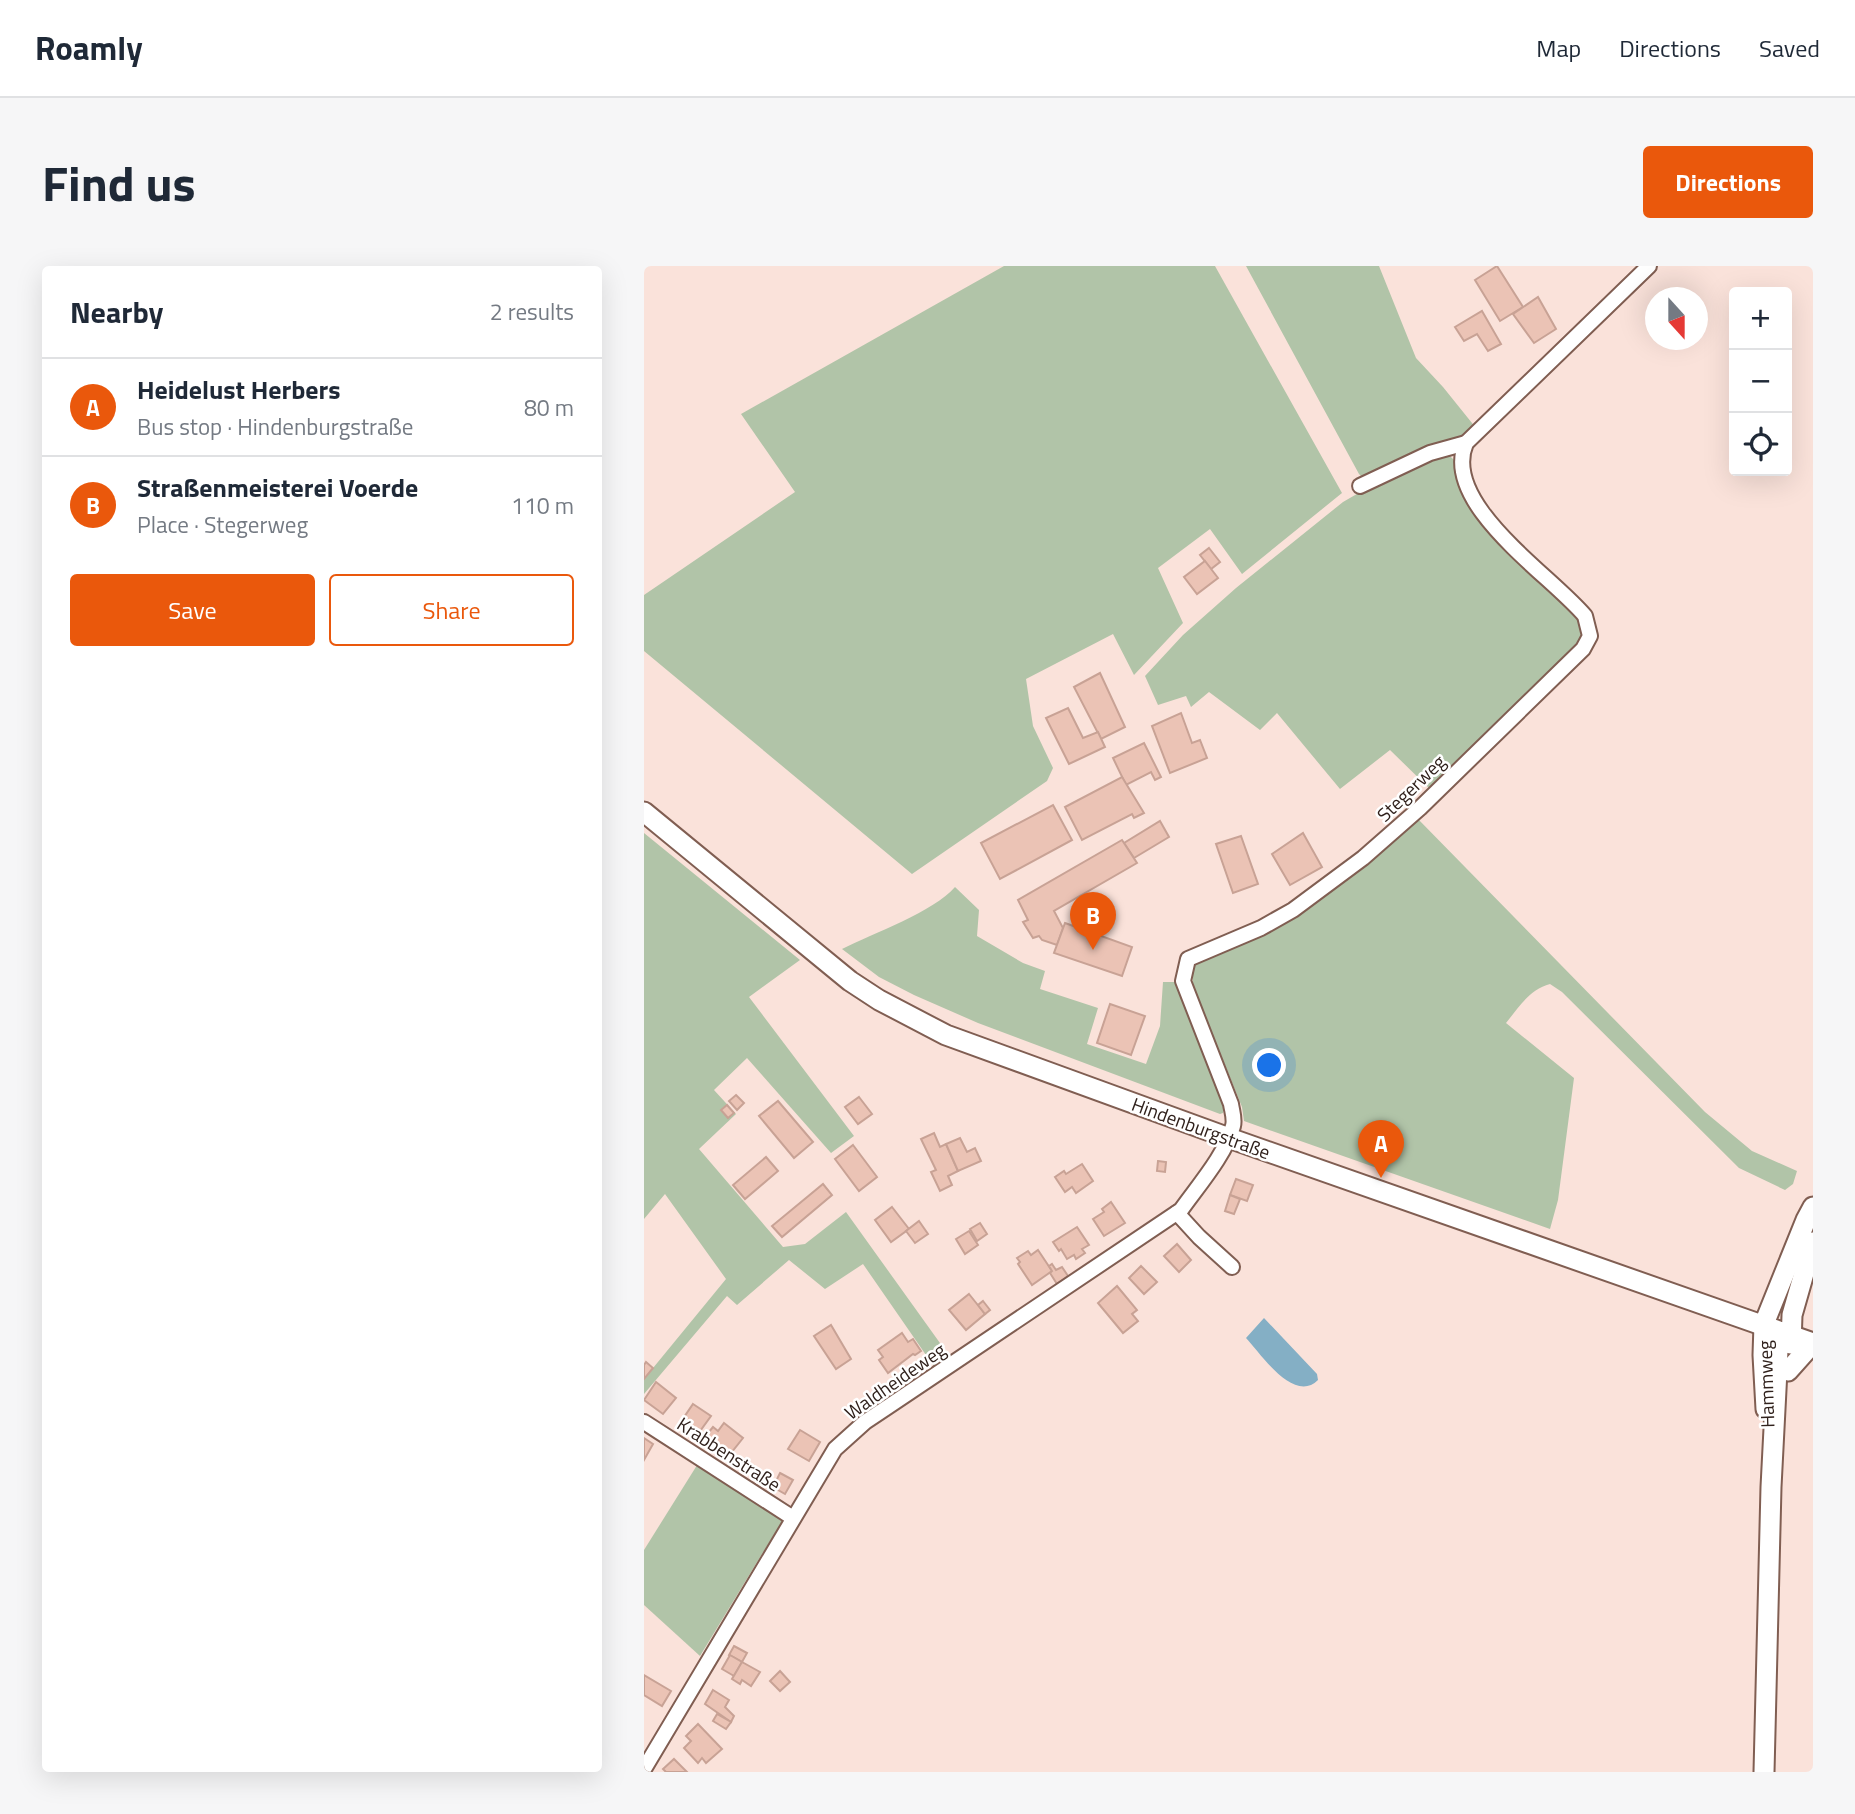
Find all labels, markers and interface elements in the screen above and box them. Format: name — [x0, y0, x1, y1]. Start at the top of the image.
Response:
text: Roamly — [35, 23, 143, 73]
text: Map — [1536, 30, 1581, 66]
text: Directions — [1619, 30, 1721, 66]
text: Saved — [1759, 30, 1820, 66]
text: Find us — [42, 145, 196, 220]
button: Directions — [1643, 146, 1813, 218]
north arrow — [1645, 287, 1708, 350]
map controls — [1729, 287, 1792, 476]
button: + — [1729, 287, 1792, 350]
text: Nearby — [70, 289, 163, 335]
text: 2 results — [490, 294, 574, 329]
button: − — [1729, 350, 1792, 413]
text: Heidelust Herbers — [137, 370, 341, 409]
text: A — [86, 390, 100, 425]
text: 80 m — [524, 390, 574, 425]
text: Bus stop · Hindenburgstraße — [137, 409, 413, 444]
button: locate — [1729, 413, 1792, 476]
text: Straßenmeisterei Voerde — [137, 468, 418, 507]
text: B — [86, 488, 100, 523]
text: 110 m — [511, 488, 574, 523]
text: Place · Stegerweg — [137, 507, 308, 542]
button: Save — [70, 574, 315, 646]
button: Share — [329, 574, 574, 646]
street label: Stegerweg — [1370, 747, 1452, 828]
pin: B — [1070, 892, 1116, 950]
your location — [1252, 1048, 1286, 1082]
street label: Hindenburgstraße — [1128, 1089, 1274, 1166]
pin: A — [1358, 1120, 1404, 1178]
street label: Waldheideweg — [838, 1335, 951, 1426]
street label: Hammweg — [1749, 1339, 1782, 1428]
street label: Krabbenstraße — [672, 1409, 787, 1498]

